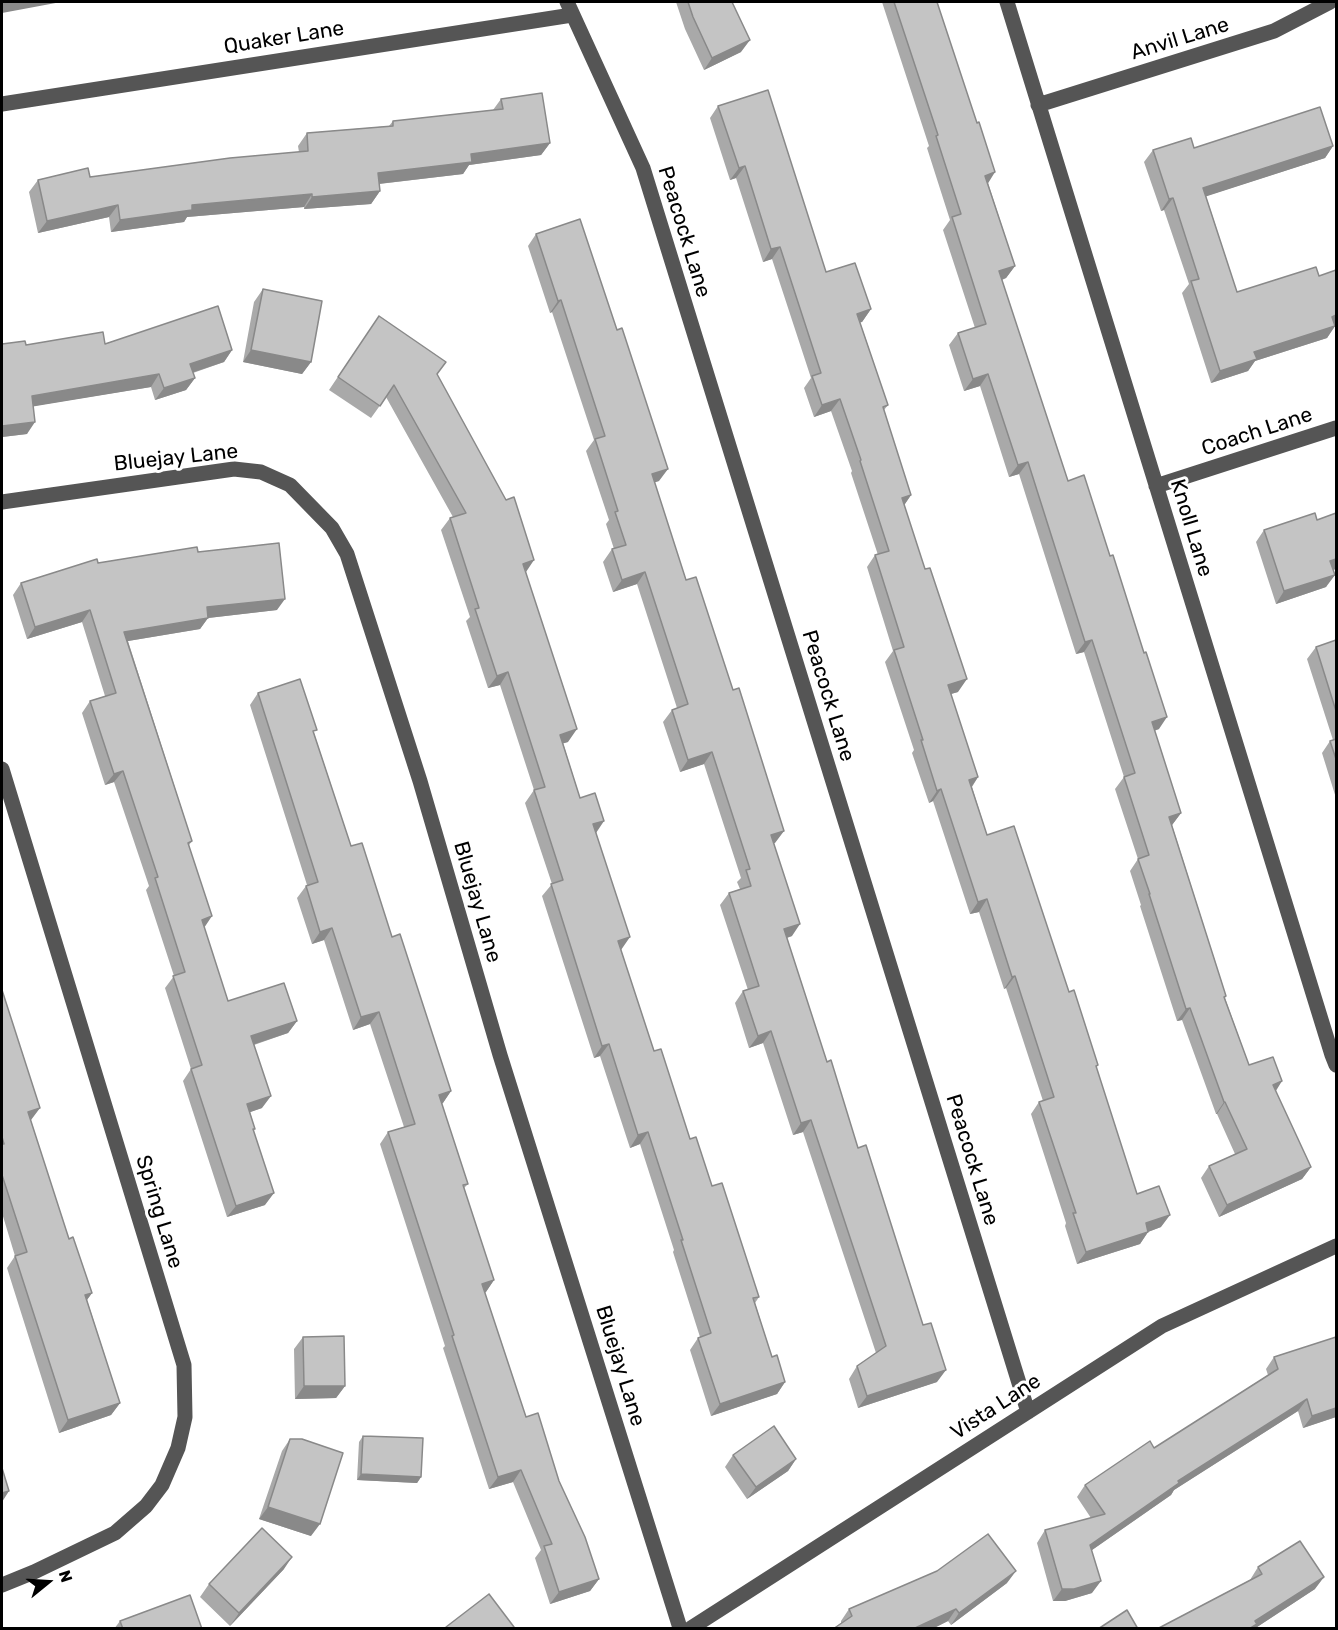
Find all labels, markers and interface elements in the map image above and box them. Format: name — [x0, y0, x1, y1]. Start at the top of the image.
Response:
street label: Anvil Lane — [1128, 12, 1232, 66]
street label: Quaker Lane — [222, 16, 346, 60]
street label: Peacock Lane — [652, 163, 716, 301]
street label: Coach Lane — [1198, 402, 1316, 462]
street label: Bluejay Lane — [113, 439, 239, 477]
street label: Knoll Lane — [1164, 476, 1218, 580]
street label: Peacock Lane — [796, 627, 860, 765]
street label: Bluejay Lane — [448, 839, 506, 965]
street label: Peacock Lane — [940, 1091, 1004, 1229]
street label: Spring Lane — [130, 1152, 188, 1272]
street label: Bluejay Lane — [590, 1303, 650, 1429]
street label: Vista Lane — [946, 1369, 1046, 1445]
north arrow — [18, 1552, 78, 1612]
text: N — [55, 1568, 76, 1585]

